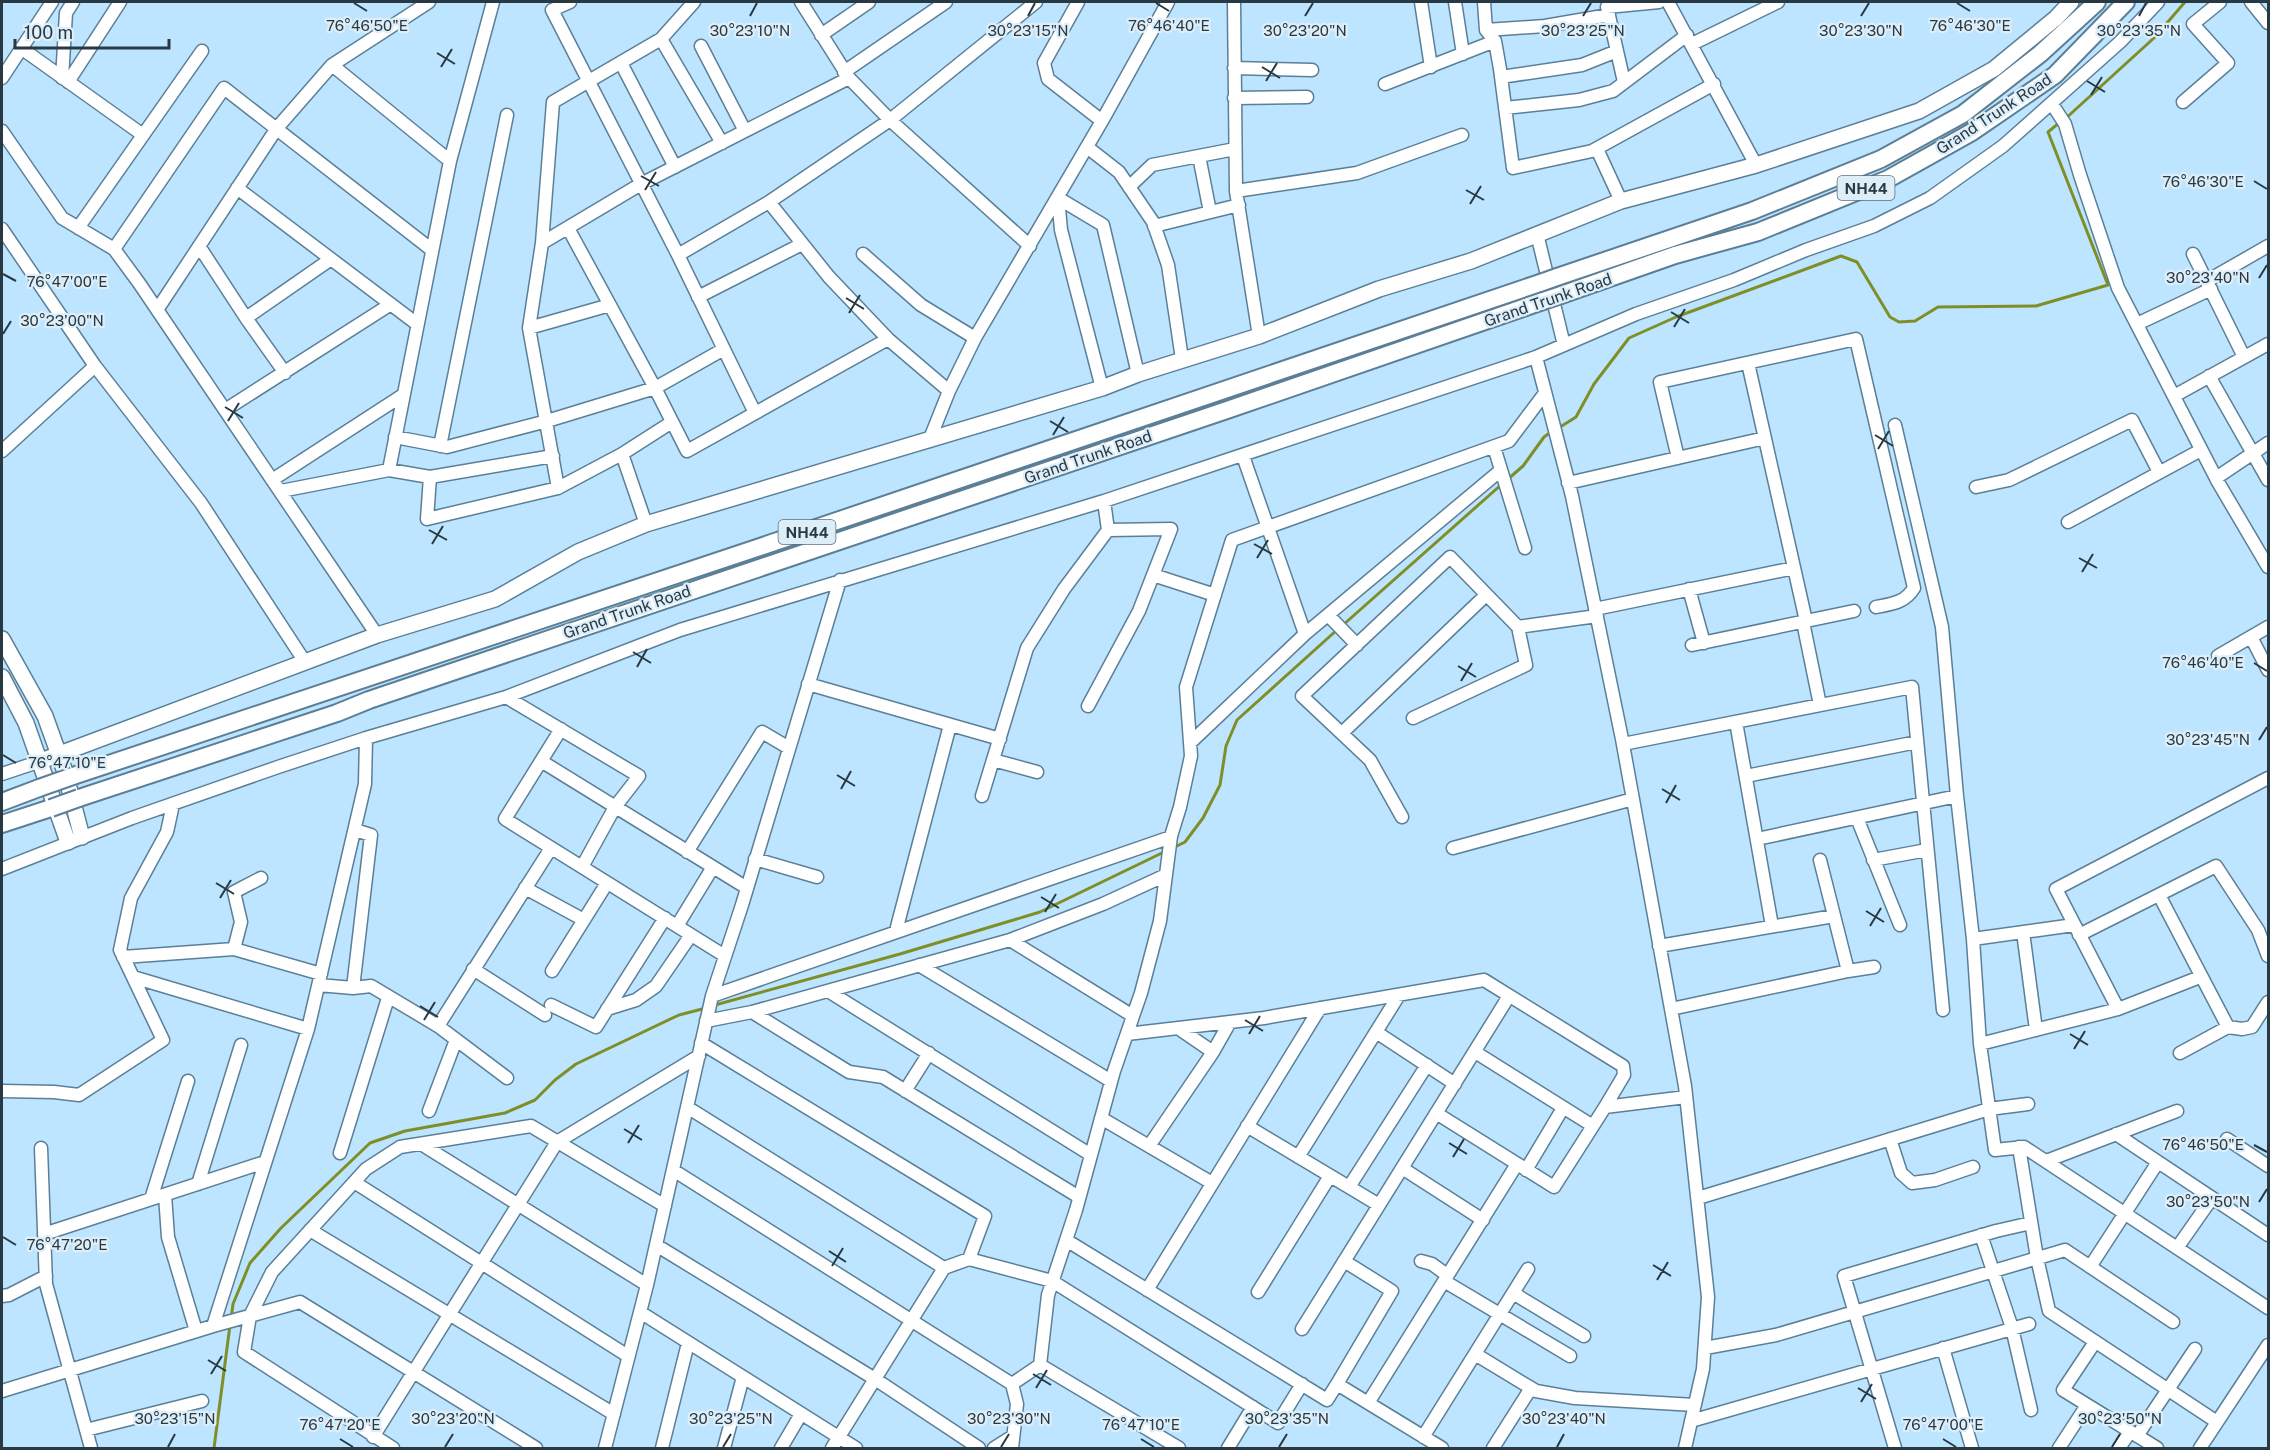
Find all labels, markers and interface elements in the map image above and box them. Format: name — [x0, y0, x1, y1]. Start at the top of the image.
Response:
scale bar — [15, 12, 170, 50]
text: 76°46'50"E — [326, 17, 408, 34]
text: 76°46'40"E — [1128, 17, 1210, 34]
text: 76°46'30"E — [1929, 17, 2011, 34]
text: 100 m — [24, 22, 73, 43]
text: 30°23'10"N — [710, 22, 790, 39]
text: 30°23'15"N — [988, 22, 1069, 39]
text: 30°23'20"N — [1263, 22, 1347, 39]
text: 30°23'25"N — [1541, 22, 1625, 39]
text: 30°23'30"N — [1819, 22, 1903, 39]
text: 30°23'35"N — [2097, 22, 2181, 39]
street label: Grand Trunk Road — [1933, 70, 2055, 158]
text: 76°46'30"E — [2162, 173, 2244, 190]
road number: NH44 — [1838, 176, 1894, 200]
street label: Grand Trunk Road — [1482, 269, 1614, 331]
text: 30°23'40"N — [2166, 269, 2250, 286]
text: 76°47'00"E — [26, 273, 108, 290]
text: 30°23'00"N — [20, 312, 104, 329]
street label: Grand Trunk Road — [1022, 426, 1154, 488]
road number: NH44 — [778, 520, 836, 544]
street label: Grand Trunk Road — [561, 581, 693, 643]
text: 76°46'40"E — [2162, 654, 2244, 671]
text: 30°23'45"N — [2166, 731, 2250, 748]
text: 76°47'10"E — [28, 754, 106, 771]
text: 76°46'50"E — [2162, 1136, 2244, 1153]
text: 30°23'50"N — [2166, 1193, 2250, 1210]
text: 76°47'20"E — [27, 1236, 107, 1253]
text: 30°23'15"N — [135, 1410, 216, 1427]
text: 30°23'20"N — [411, 1410, 495, 1427]
text: 30°23'25"N — [689, 1410, 773, 1427]
text: 30°23'30"N — [967, 1410, 1051, 1427]
text: 30°23'35"N — [1245, 1410, 1329, 1427]
text: 30°23'40"N — [1522, 1410, 1606, 1427]
text: 30°23'50"N — [2078, 1410, 2162, 1427]
text: 76°47'20"E — [300, 1416, 380, 1433]
text: 76°47'10"E — [1102, 1416, 1180, 1433]
text: 76°47'00"E — [1902, 1416, 1984, 1433]

